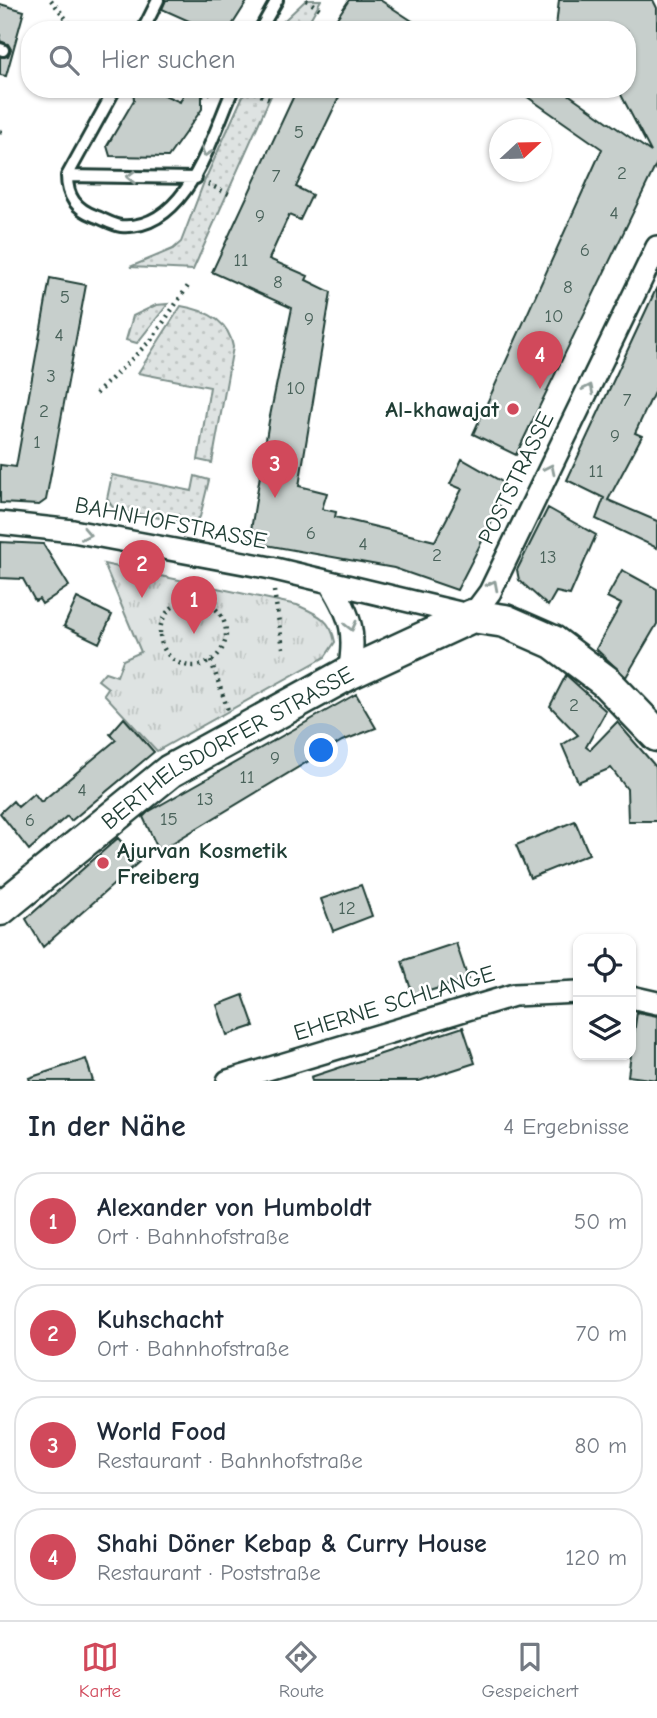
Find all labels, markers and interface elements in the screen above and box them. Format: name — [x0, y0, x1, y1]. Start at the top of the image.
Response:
search box — [21, 21, 636, 98]
icon: search — [45, 41, 83, 79]
text: Hier suchen — [101, 45, 236, 75]
north arrow — [489, 119, 552, 182]
house number: 5 — [294, 121, 304, 143]
one-way arrow — [200, 144, 214, 157]
house number: 2 — [617, 162, 627, 184]
house number: 7 — [272, 165, 281, 187]
one-way arrow — [125, 170, 136, 185]
house number: 4 — [609, 202, 619, 224]
house number: 9 — [255, 205, 265, 227]
house number: 6 — [580, 239, 590, 261]
house number: 11 — [233, 249, 249, 271]
house number: 8 — [273, 271, 283, 293]
house number: 8 — [563, 276, 573, 298]
house number: 5 — [60, 286, 70, 308]
house number: 10 — [544, 305, 564, 327]
house number: 9 — [304, 308, 314, 330]
house number: 4 — [54, 324, 64, 346]
pin: 4 — [517, 331, 563, 389]
house number: 3 — [46, 365, 56, 387]
house number: 10 — [286, 377, 306, 399]
one-way arrow — [581, 384, 595, 396]
house number: 7 — [623, 389, 632, 411]
place label: Al-khawajat — [385, 396, 499, 423]
house number: 2 — [39, 400, 49, 422]
marker: Al-khawajat — [505, 401, 521, 417]
street label: POSTSTRASSE — [472, 408, 560, 548]
house number: 9 — [610, 425, 620, 447]
house number: 1 — [33, 431, 41, 453]
pin: 3 — [252, 440, 298, 498]
house number: 11 — [588, 460, 604, 482]
one-way arrow — [541, 464, 555, 476]
street label: BAHNHOFSTRASSE — [73, 491, 269, 555]
house number: 6 — [306, 522, 316, 544]
one-way arrow — [80, 525, 92, 540]
house number: 4 — [358, 533, 368, 555]
pin: 2 — [119, 540, 165, 598]
house number: 2 — [432, 544, 442, 566]
house number: 13 — [539, 546, 557, 568]
pin: 1 — [171, 576, 217, 634]
one-way arrow — [484, 580, 498, 592]
one-way arrow — [343, 620, 357, 632]
street label: BERTHELSDORFER STRASSE — [96, 660, 358, 835]
house number: 2 — [569, 694, 579, 716]
your location — [304, 733, 338, 767]
house number: 9 — [270, 747, 280, 769]
house number: 11 — [239, 766, 255, 788]
house number: 4 — [77, 779, 87, 801]
house number: 13 — [196, 788, 214, 810]
house number: 15 — [160, 808, 178, 830]
house number: 6 — [25, 809, 35, 831]
place label: Ajurvan Kosmetik Freiberg — [117, 837, 287, 890]
marker: Ajurvan Kosmetik Freiberg — [95, 855, 111, 871]
house number: 12 — [338, 897, 356, 919]
map controls — [573, 934, 636, 1060]
button: locate — [573, 934, 636, 997]
street label: EHERNE SCHLANGE — [290, 960, 498, 1046]
button: layers — [573, 997, 636, 1060]
text: In der Nähe — [28, 1109, 186, 1144]
text: 4 Ergebnisse — [503, 1113, 629, 1140]
text: Alexander von Humboldt — [97, 1193, 371, 1223]
text: 1 — [48, 1208, 58, 1235]
text: 50 m — [574, 1208, 627, 1235]
text: Ort · Bahnhofstraße — [97, 1223, 289, 1250]
text: Kuhschacht — [97, 1305, 224, 1335]
text: 2 — [47, 1320, 59, 1347]
text: 70 m — [575, 1320, 627, 1347]
text: Ort · Bahnhofstraße — [97, 1335, 289, 1362]
text: World Food — [97, 1417, 226, 1447]
text: 3 — [47, 1432, 59, 1459]
text: 80 m — [574, 1432, 627, 1459]
text: Restaurant · Bahnhofstraße — [97, 1447, 363, 1474]
text: Shahi Döner Kebap & Curry House — [97, 1529, 487, 1559]
text: 4 — [48, 1544, 58, 1571]
text: 120 m — [565, 1544, 627, 1571]
text: Restaurant · Poststraße — [97, 1559, 321, 1586]
tab: Karte — [79, 1638, 121, 1702]
tab: Route — [279, 1638, 324, 1702]
tab: Gespeichert — [481, 1638, 578, 1702]

